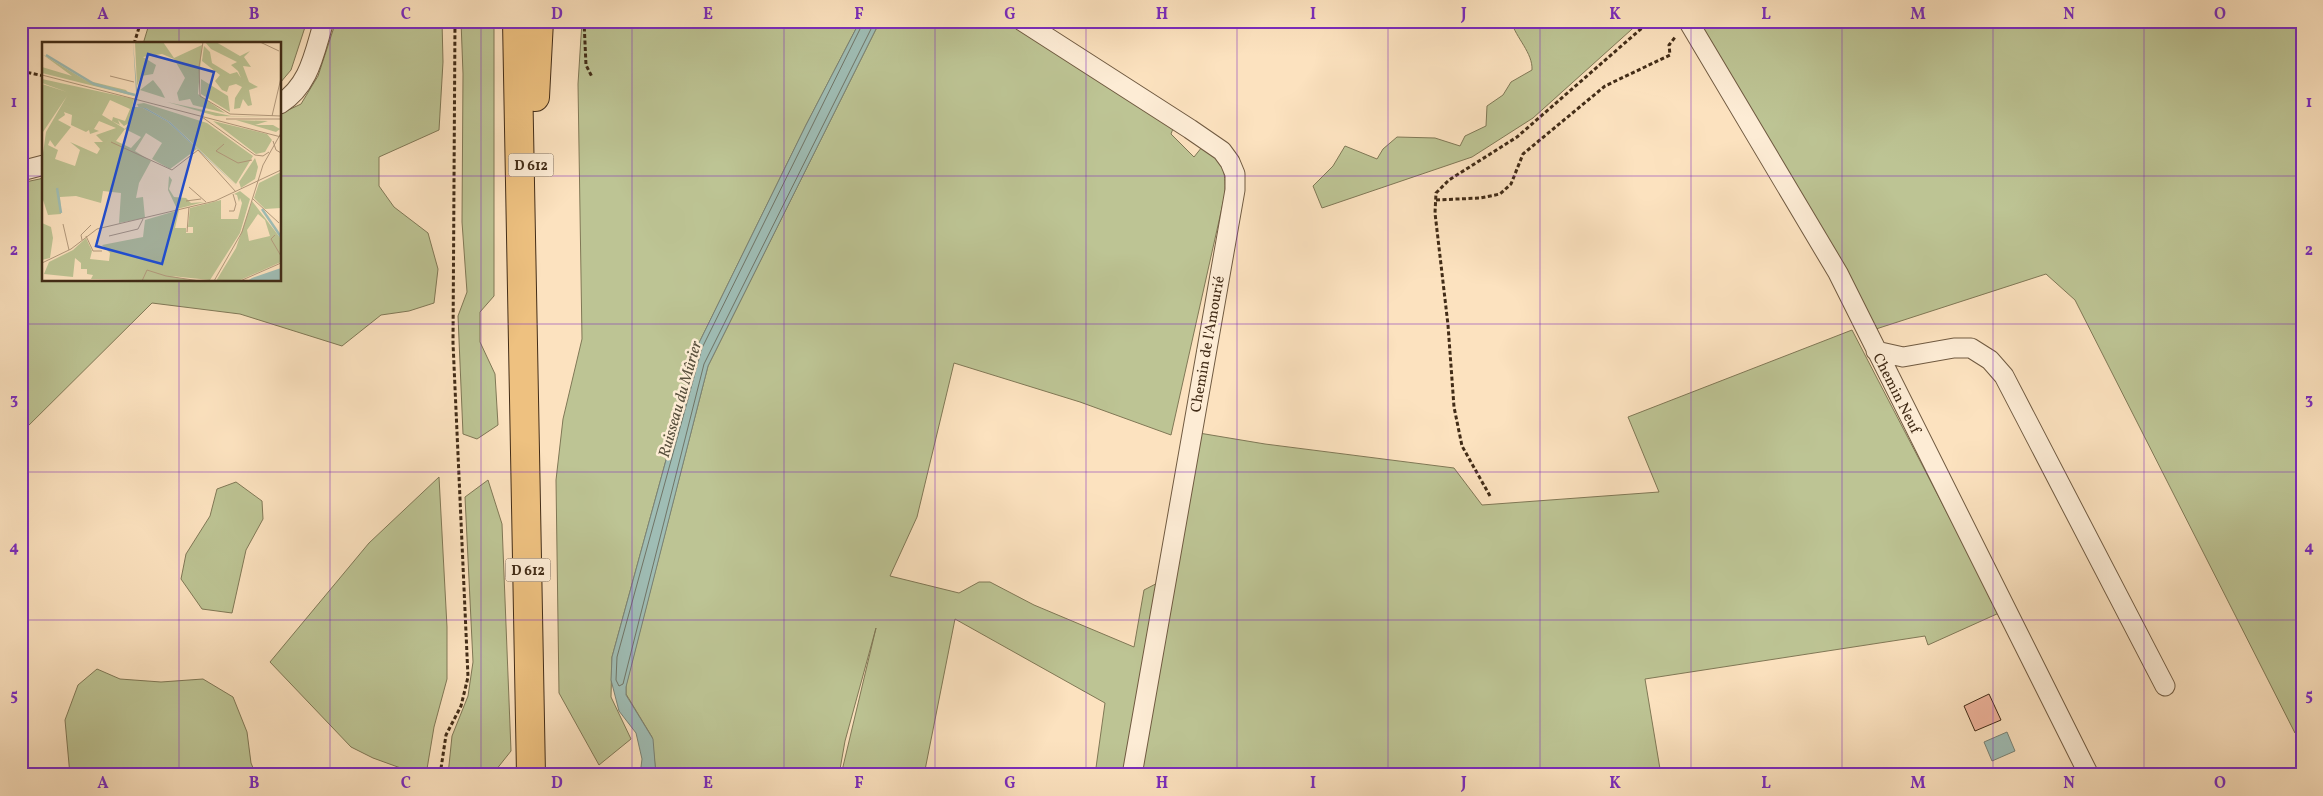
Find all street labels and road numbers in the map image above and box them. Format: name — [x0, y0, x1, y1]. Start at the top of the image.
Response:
road number: D 612 — [508, 154, 554, 176]
street label: Chemin de l'Amourié — [1186, 274, 1231, 414]
street label: Chemin Neuf — [1866, 350, 1926, 439]
road number: D 612 — [506, 558, 550, 582]

